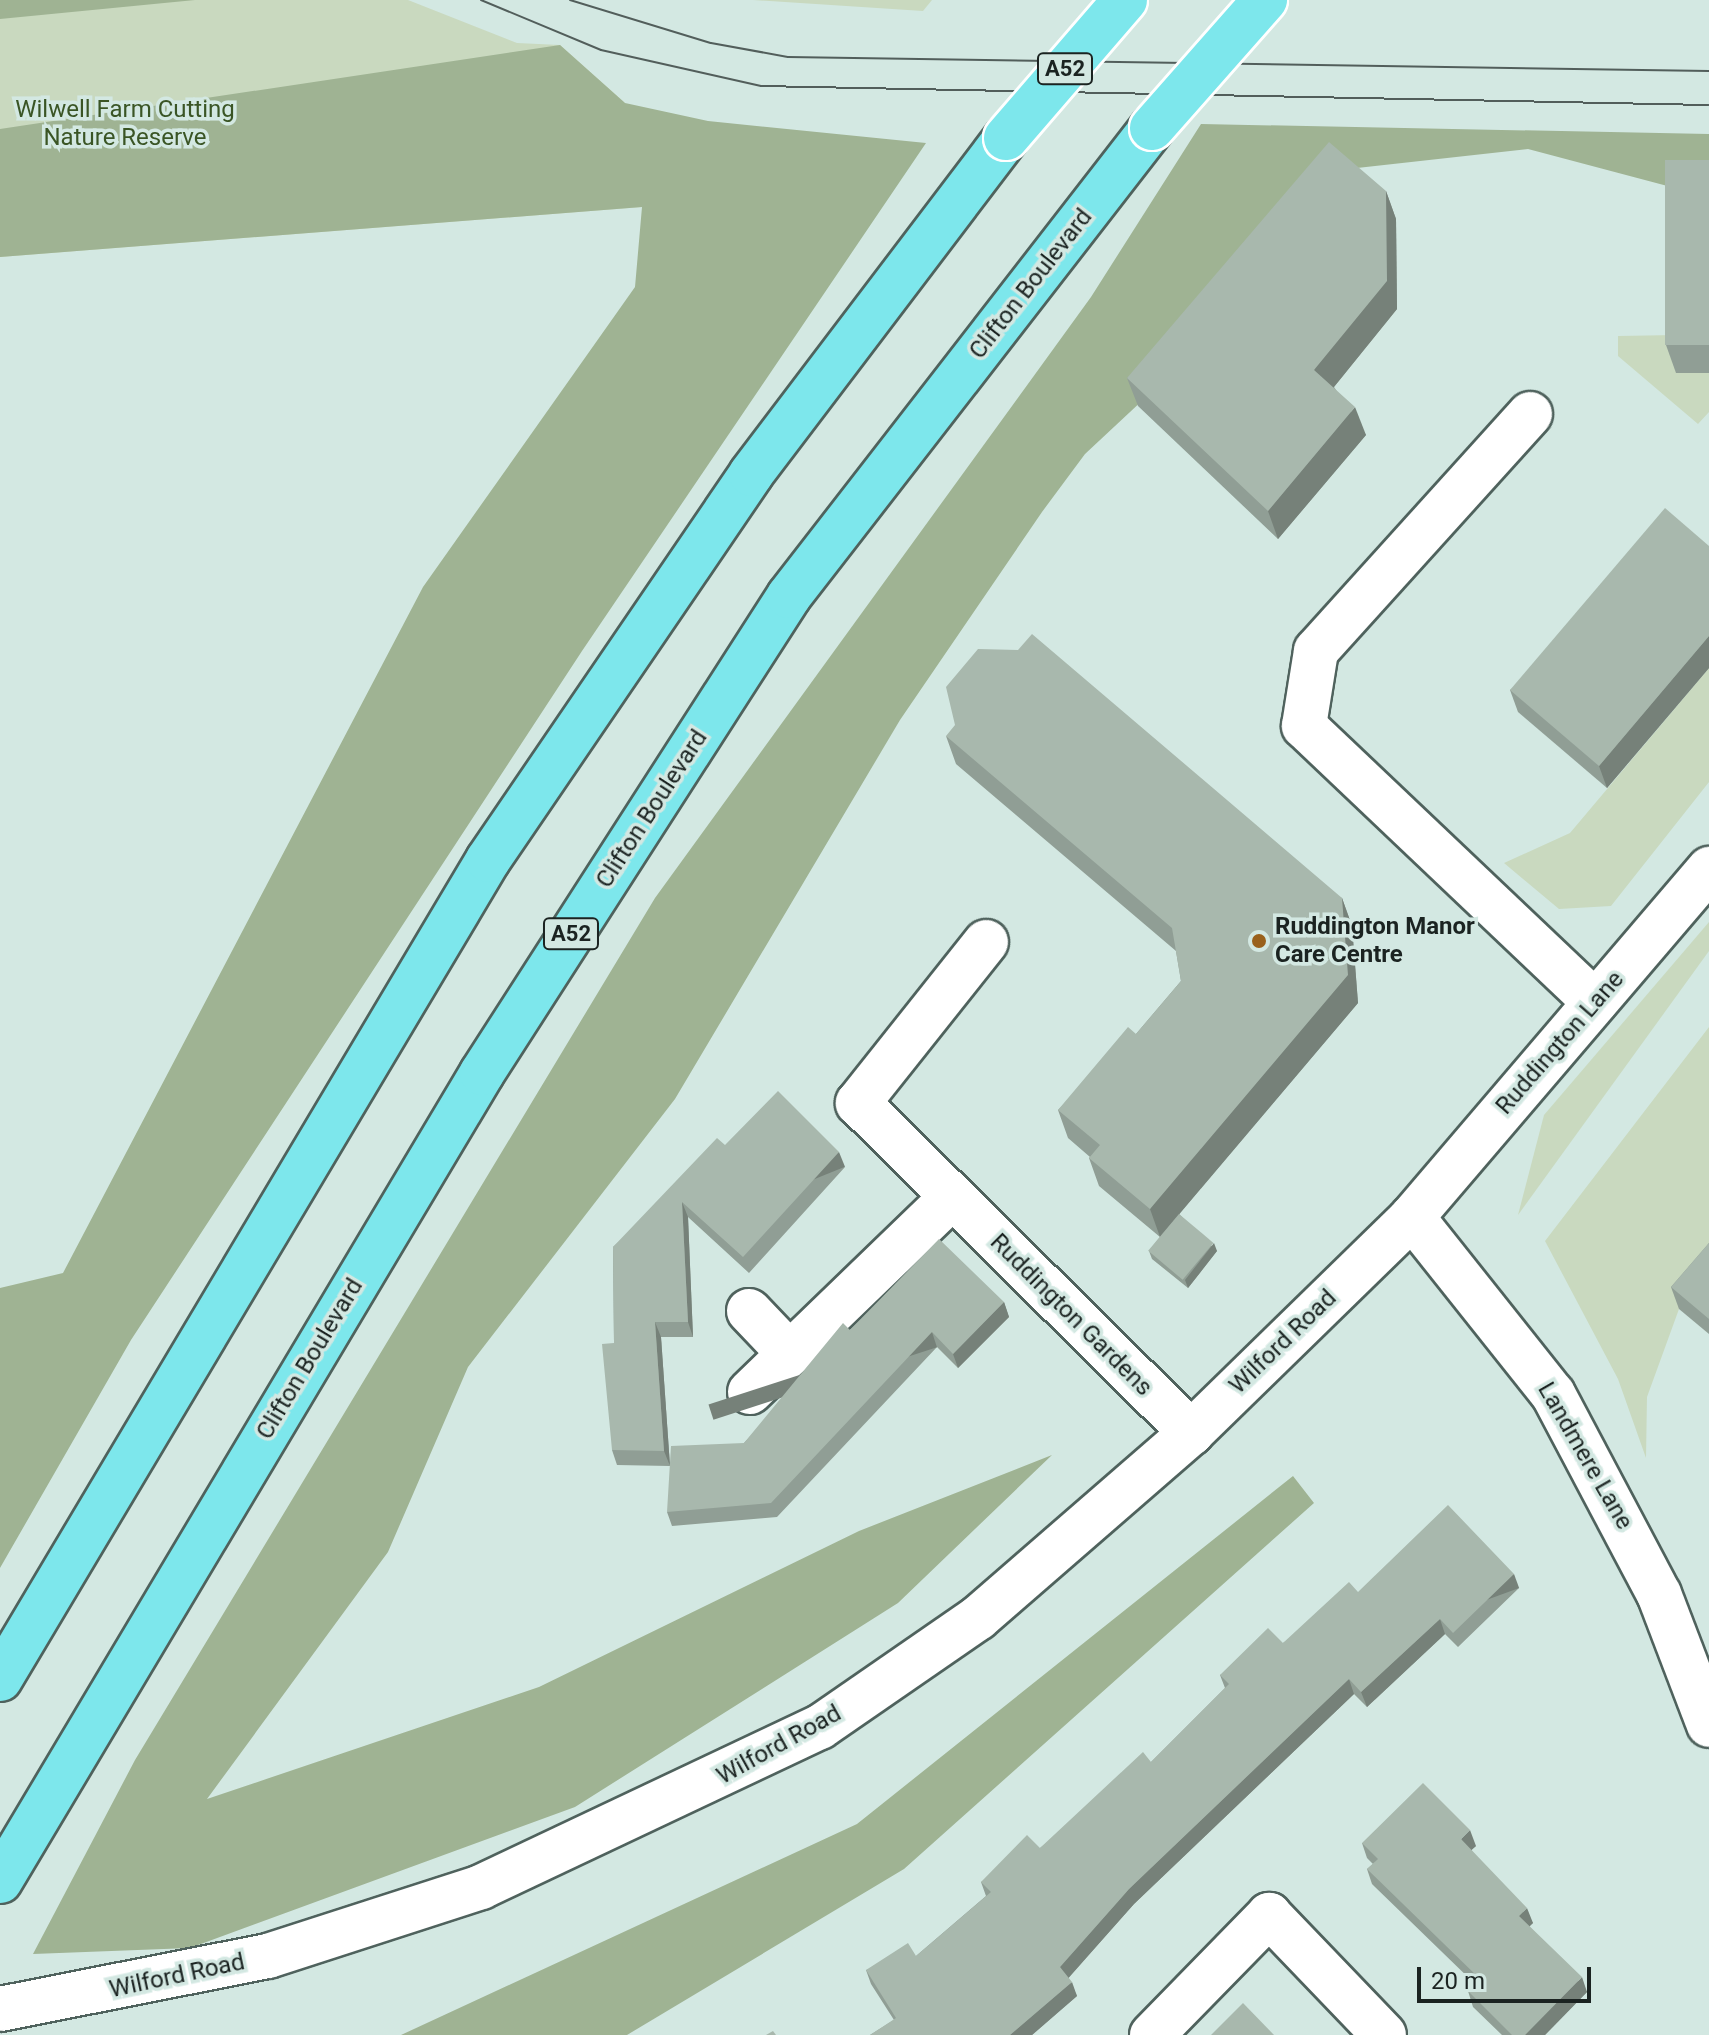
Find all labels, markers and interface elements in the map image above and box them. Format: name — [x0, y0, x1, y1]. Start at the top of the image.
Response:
road number: A52 — [1035, 51, 1095, 87]
park label: Wilwell Farm Cutting Nature Reserve — [15, 96, 235, 152]
street label: Clifton Boulevard — [964, 203, 1098, 365]
street label: Clifton Boulevard — [590, 725, 714, 893]
place label: Ruddington Manor Care Centre — [1275, 913, 1475, 969]
road number: A52 — [541, 916, 601, 952]
marker: Ruddington Manor Care Centre — [1250, 932, 1268, 950]
street label: Ruddington Lane — [1490, 966, 1630, 1120]
street label: Ruddington Gardens — [984, 1228, 1158, 1402]
street label: Clifton Boulevard — [251, 1273, 369, 1445]
street label: Wilford Road — [1224, 1284, 1342, 1400]
street label: Landmere Lane — [1531, 1377, 1639, 1535]
street label: Wilford Road — [712, 1699, 846, 1791]
street label: Wilford Road — [107, 1948, 247, 2004]
scale bar — [1421, 1951, 1595, 2001]
text: 20 m — [1431, 1967, 1485, 1995]

